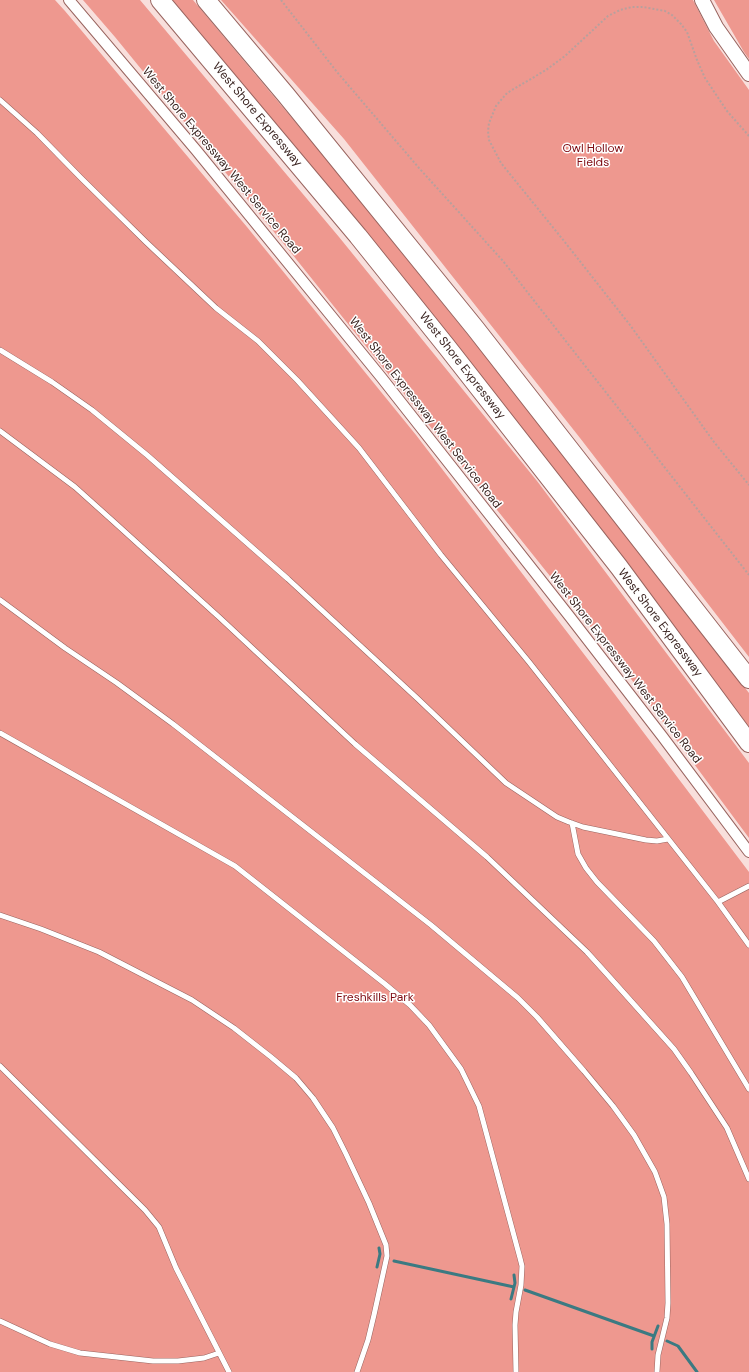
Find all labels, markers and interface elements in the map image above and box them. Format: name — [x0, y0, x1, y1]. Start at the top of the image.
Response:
street label: West Shore Expressway — [209, 60, 305, 170]
street label: West Shore Expressway West Service Road — [139, 65, 303, 257]
park label: Owl Hollow Fields — [563, 142, 623, 170]
street label: West Shore Expressway — [416, 310, 508, 422]
street label: West Shore Expressway West Service Road — [346, 315, 504, 511]
street label: West Shore Expressway — [615, 566, 705, 680]
street label: West Shore Expressway West Service Road — [546, 570, 704, 766]
park label: Freshkills Park — [336, 991, 414, 1005]

